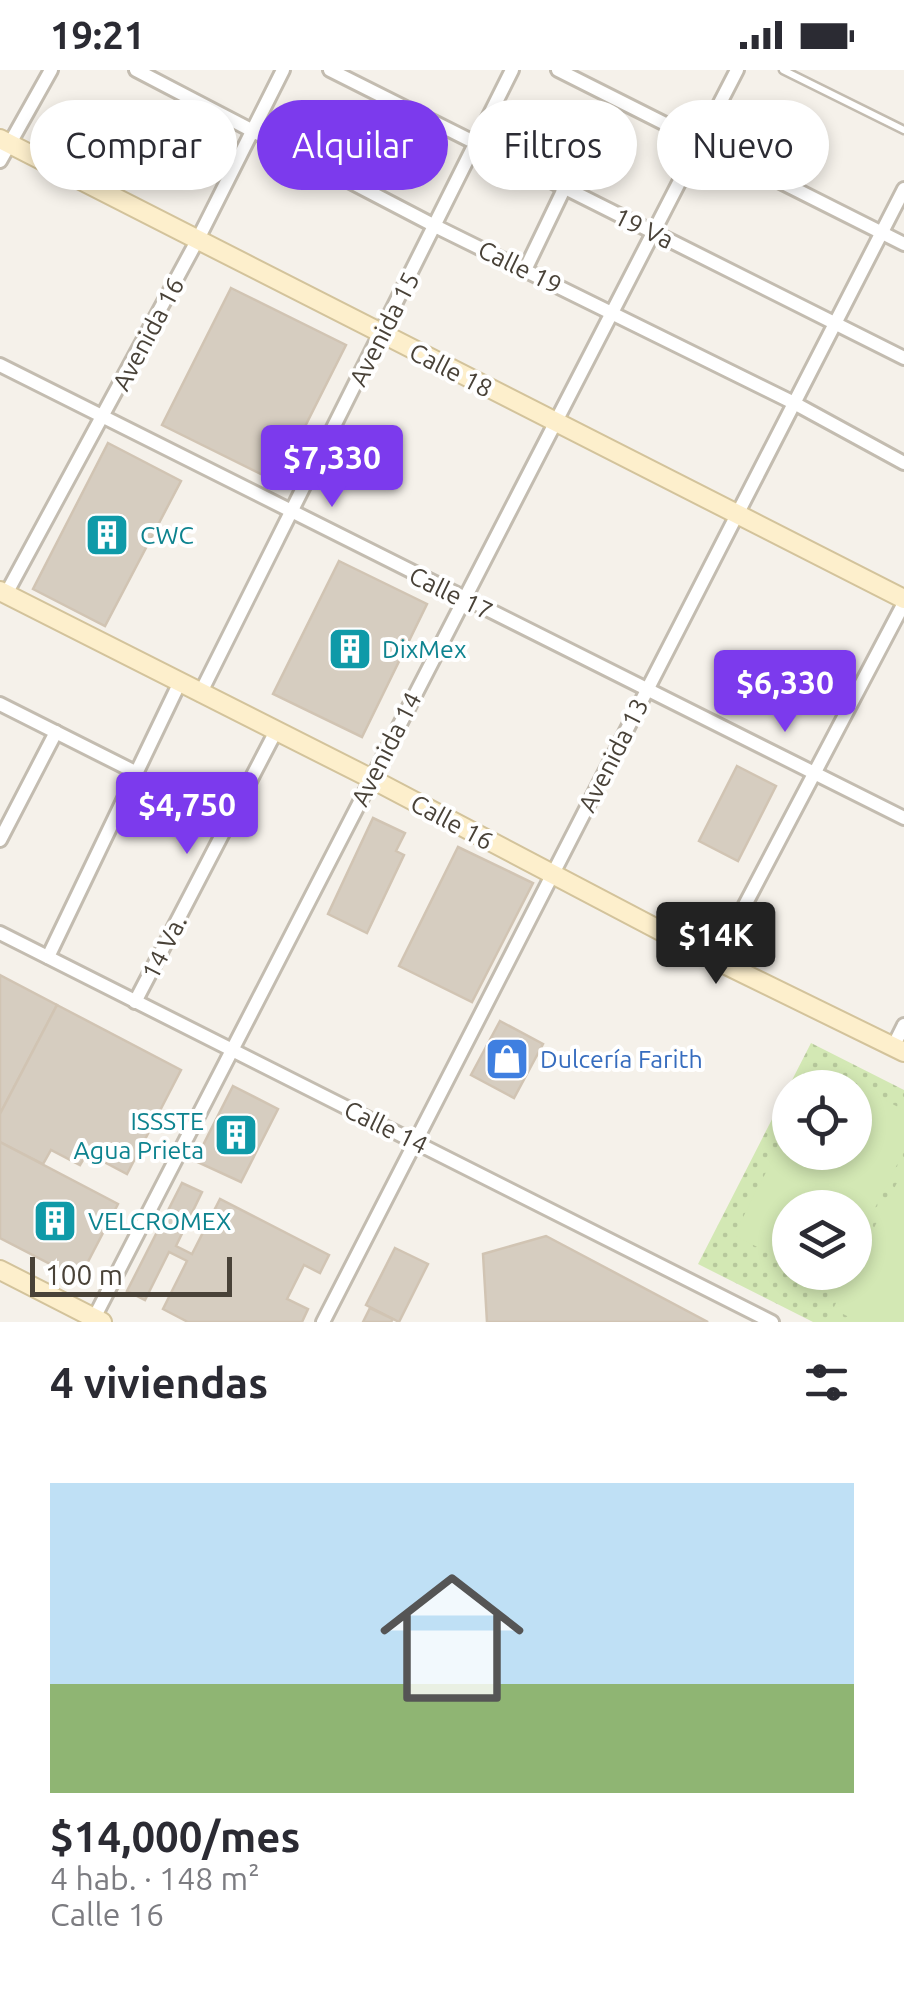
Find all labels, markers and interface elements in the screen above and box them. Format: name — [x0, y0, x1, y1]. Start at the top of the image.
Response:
text: 19:21 — [50, 14, 145, 56]
chip: Comprar — [30, 100, 237, 190]
chip: Alquilar — [257, 100, 448, 190]
chip: Filtros — [468, 100, 637, 190]
chip: Nuevo — [657, 100, 829, 190]
street label: 19 Va — [610, 202, 678, 254]
street label: Calle 19 — [474, 235, 566, 299]
street label: Avenida 15 — [343, 268, 425, 390]
street label: Avenida 16 — [107, 273, 189, 395]
street label: Calle 18 — [405, 337, 497, 403]
pin: $7,330 — [251, 425, 413, 510]
text: $7,330 — [283, 439, 381, 475]
building icon: CWC — [84, 512, 130, 558]
place label: CWC — [140, 521, 194, 549]
street label: Calle 17 — [405, 561, 497, 625]
building icon: DixMex — [327, 626, 373, 672]
place label: DixMex — [382, 635, 467, 663]
pin: $6,330 — [704, 650, 866, 735]
text: $6,330 — [736, 664, 834, 700]
street label: Avenida 14 — [345, 688, 427, 810]
street label: Avenida 13 — [572, 694, 654, 816]
pin: $4,750 — [106, 772, 268, 857]
text: $4,750 — [138, 786, 236, 822]
street label: Calle 16 — [406, 789, 498, 855]
pin: $14K — [657, 902, 775, 987]
street label: 14 Va. — [136, 910, 192, 984]
text: $14K — [678, 916, 754, 952]
shop icon: Dulcería Farith — [484, 1036, 530, 1082]
place label: Dulcería Farith — [540, 1045, 703, 1073]
map controls — [772, 1070, 872, 1290]
button: locate — [772, 1070, 872, 1170]
street label: Calle 14 — [340, 1095, 432, 1159]
place label: ISSSTE Agua Prieta — [74, 1107, 204, 1164]
building icon: ISSSTE Agua Prieta — [213, 1112, 259, 1158]
button: layers — [772, 1190, 872, 1290]
building icon: VELCROMEX — [32, 1198, 78, 1244]
place label: VELCROMEX — [88, 1207, 231, 1235]
scale bar — [30, 1252, 232, 1296]
text: 100 m — [45, 1259, 123, 1290]
icon: filters — [799, 1355, 854, 1410]
text: 4 viviendas — [50, 1359, 268, 1406]
icon: home — [362, 1548, 542, 1728]
text: $14,000/mes — [50, 1813, 300, 1860]
text: 4 hab. · 148 m² — [50, 1860, 260, 1896]
text: Calle 16 — [50, 1896, 164, 1932]

